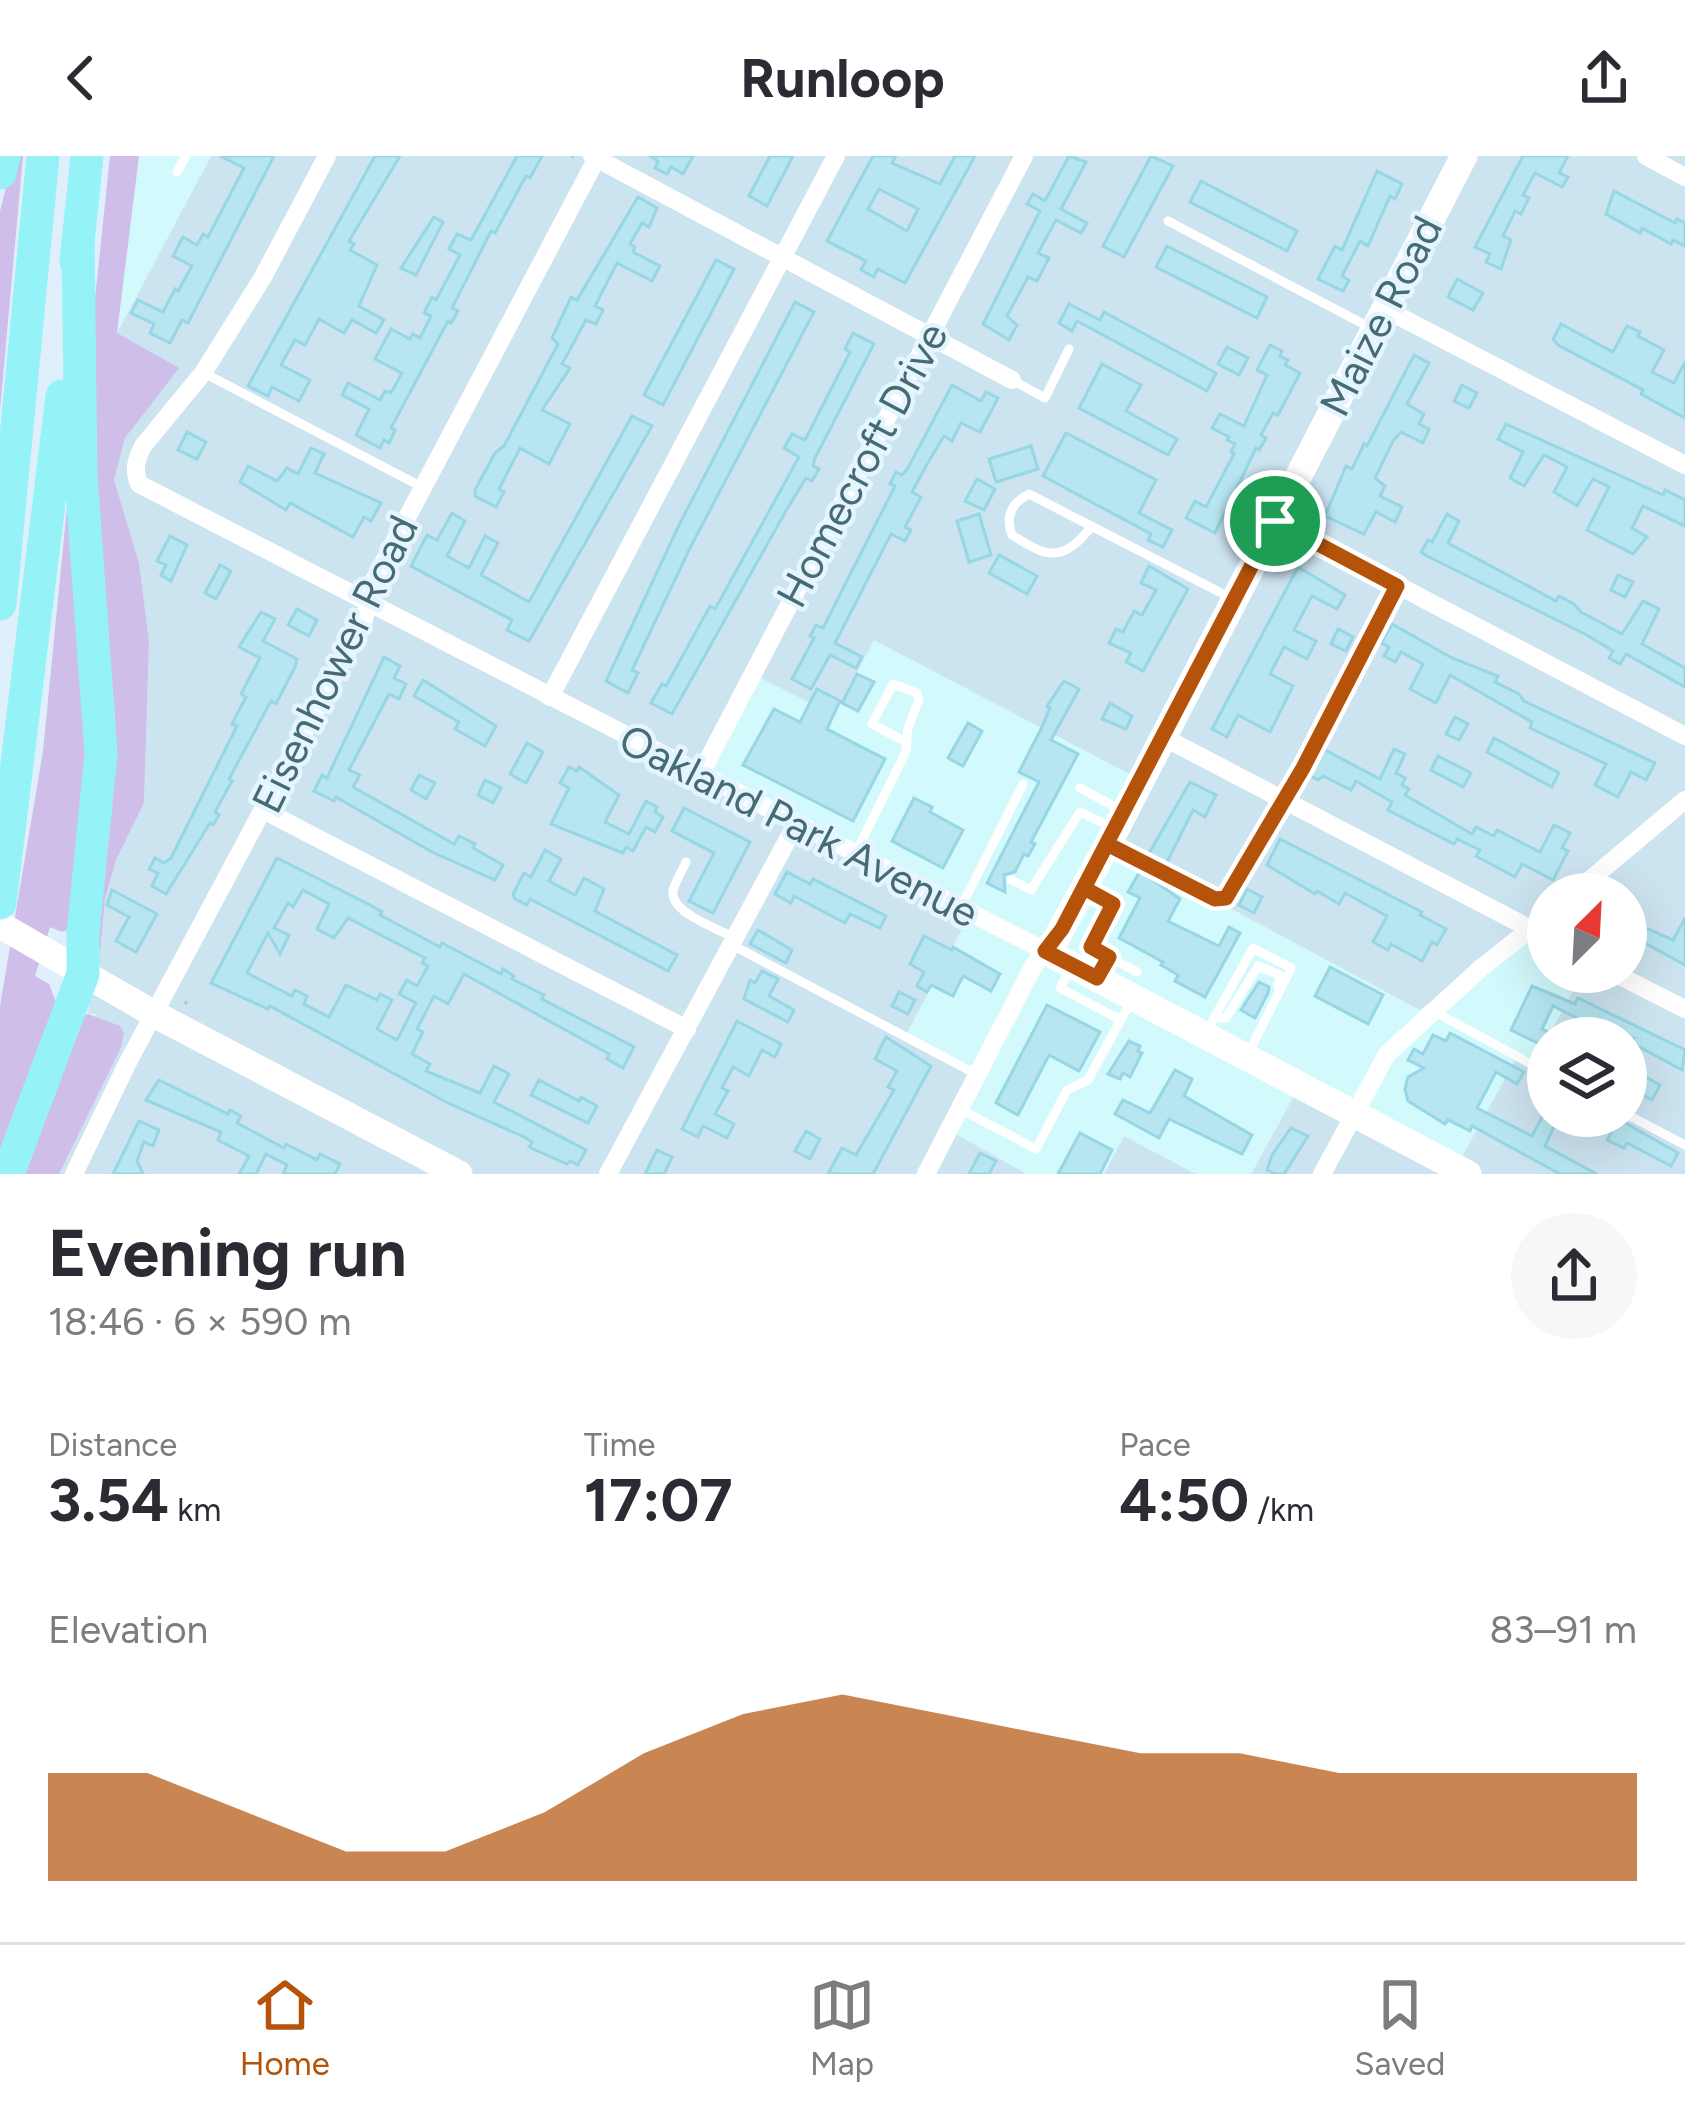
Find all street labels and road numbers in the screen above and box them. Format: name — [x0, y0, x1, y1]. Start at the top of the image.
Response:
street label: Maize Road — [1309, 208, 1453, 424]
street label: Homecroft Drive — [766, 314, 958, 616]
street label: Eisenhower Road — [241, 507, 429, 821]
street label: Oakland Park Avenue — [611, 713, 987, 939]

